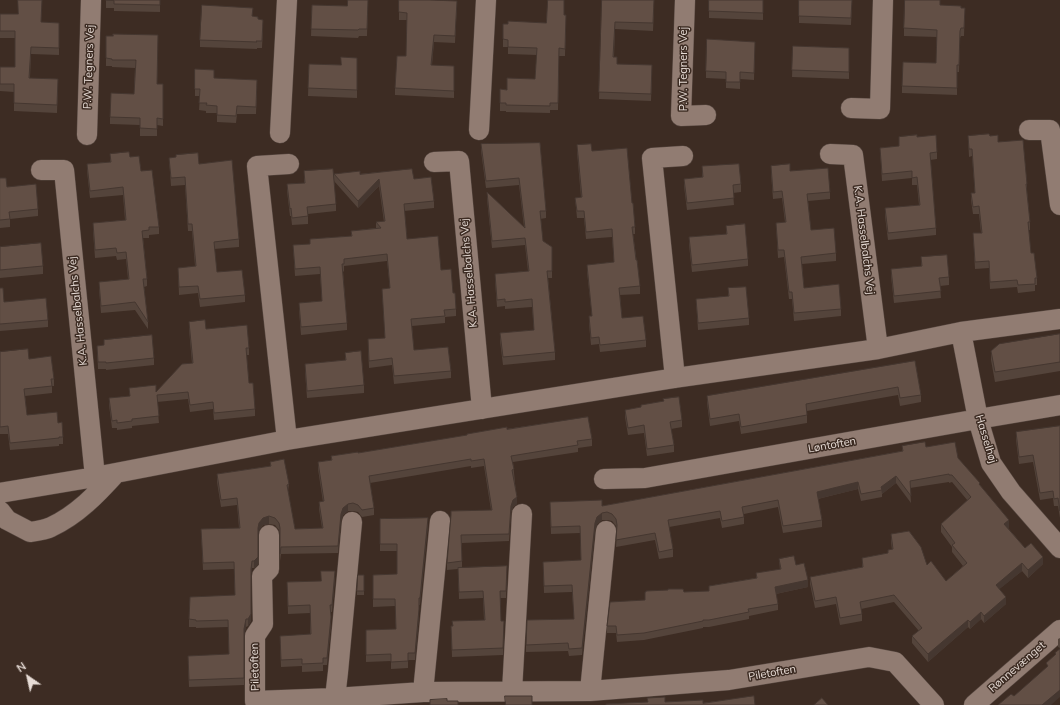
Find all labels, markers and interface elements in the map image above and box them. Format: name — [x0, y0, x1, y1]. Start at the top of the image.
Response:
street label: P.W. Tegners Vej — [81, 25, 97, 109]
street label: P.W. Tegners Vej — [677, 27, 691, 111]
street label: K.A. Hasselbalchs Vej — [851, 185, 877, 295]
street label: K.A. Hasselbalchs Vej — [458, 218, 480, 328]
street label: K.A. Hasselbalchs Vej — [66, 256, 90, 366]
street label: Hasselhøj — [972, 413, 1000, 465]
street label: Løntoften — [807, 434, 857, 456]
street label: Rønnevænget — [986, 639, 1048, 695]
street label: Piletoften — [248, 643, 262, 691]
north arrow — [8, 657, 48, 697]
text: N — [14, 659, 29, 675]
street label: Piletoften — [747, 662, 797, 684]

